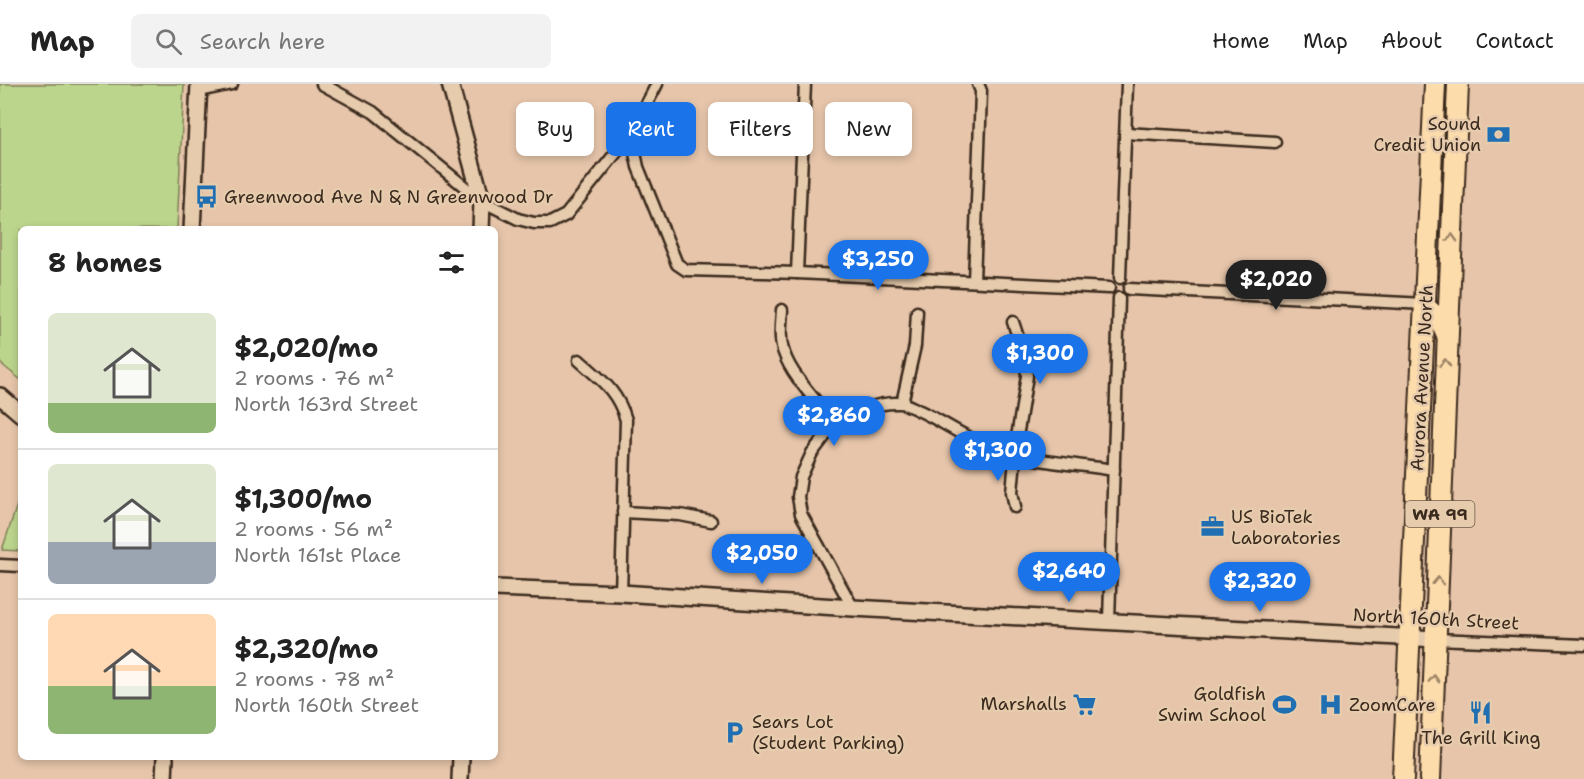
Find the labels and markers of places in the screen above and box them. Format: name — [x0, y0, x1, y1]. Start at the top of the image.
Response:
place label: Sound Credit Union — [1373, 112, 1481, 157]
bank icon: Sound Credit Union — [1486, 121, 1512, 147]
bus stop icon: Greenwood Ave N & N Greenwood Dr — [193, 184, 219, 210]
place label: Greenwood Ave N & N Greenwood Dr — [224, 185, 553, 209]
pin: $3,250 — [829, 240, 927, 291]
pin: $2,020 — [1227, 260, 1325, 311]
pin: $1,300 — [991, 334, 1089, 385]
pin: $2,860 — [785, 396, 883, 447]
pin: $1,300 — [949, 431, 1047, 482]
place label: US BioTek Laboratories — [1231, 505, 1341, 550]
office icon: US BioTek Laboratories — [1200, 514, 1226, 540]
pin: $2,050 — [713, 534, 811, 585]
pin: $2,640 — [1020, 552, 1118, 603]
pin: $2,320 — [1211, 562, 1309, 613]
place label: Goldfish Swim School — [1158, 682, 1267, 727]
supermarket icon: Marshalls — [1072, 691, 1098, 717]
sports icon: Goldfish Swim School — [1271, 691, 1297, 717]
place label: Marshalls — [981, 692, 1067, 716]
hospital icon: ZoomCare — [1318, 692, 1344, 718]
place label: ZoomCare — [1349, 693, 1436, 717]
restaurant icon: The Grill King — [1468, 699, 1494, 725]
place label: Sears Lot (Student Parking) — [752, 710, 904, 755]
parking icon: Sears Lot (Student Parking) — [721, 719, 747, 745]
place label: The Grill King — [1421, 726, 1541, 750]

